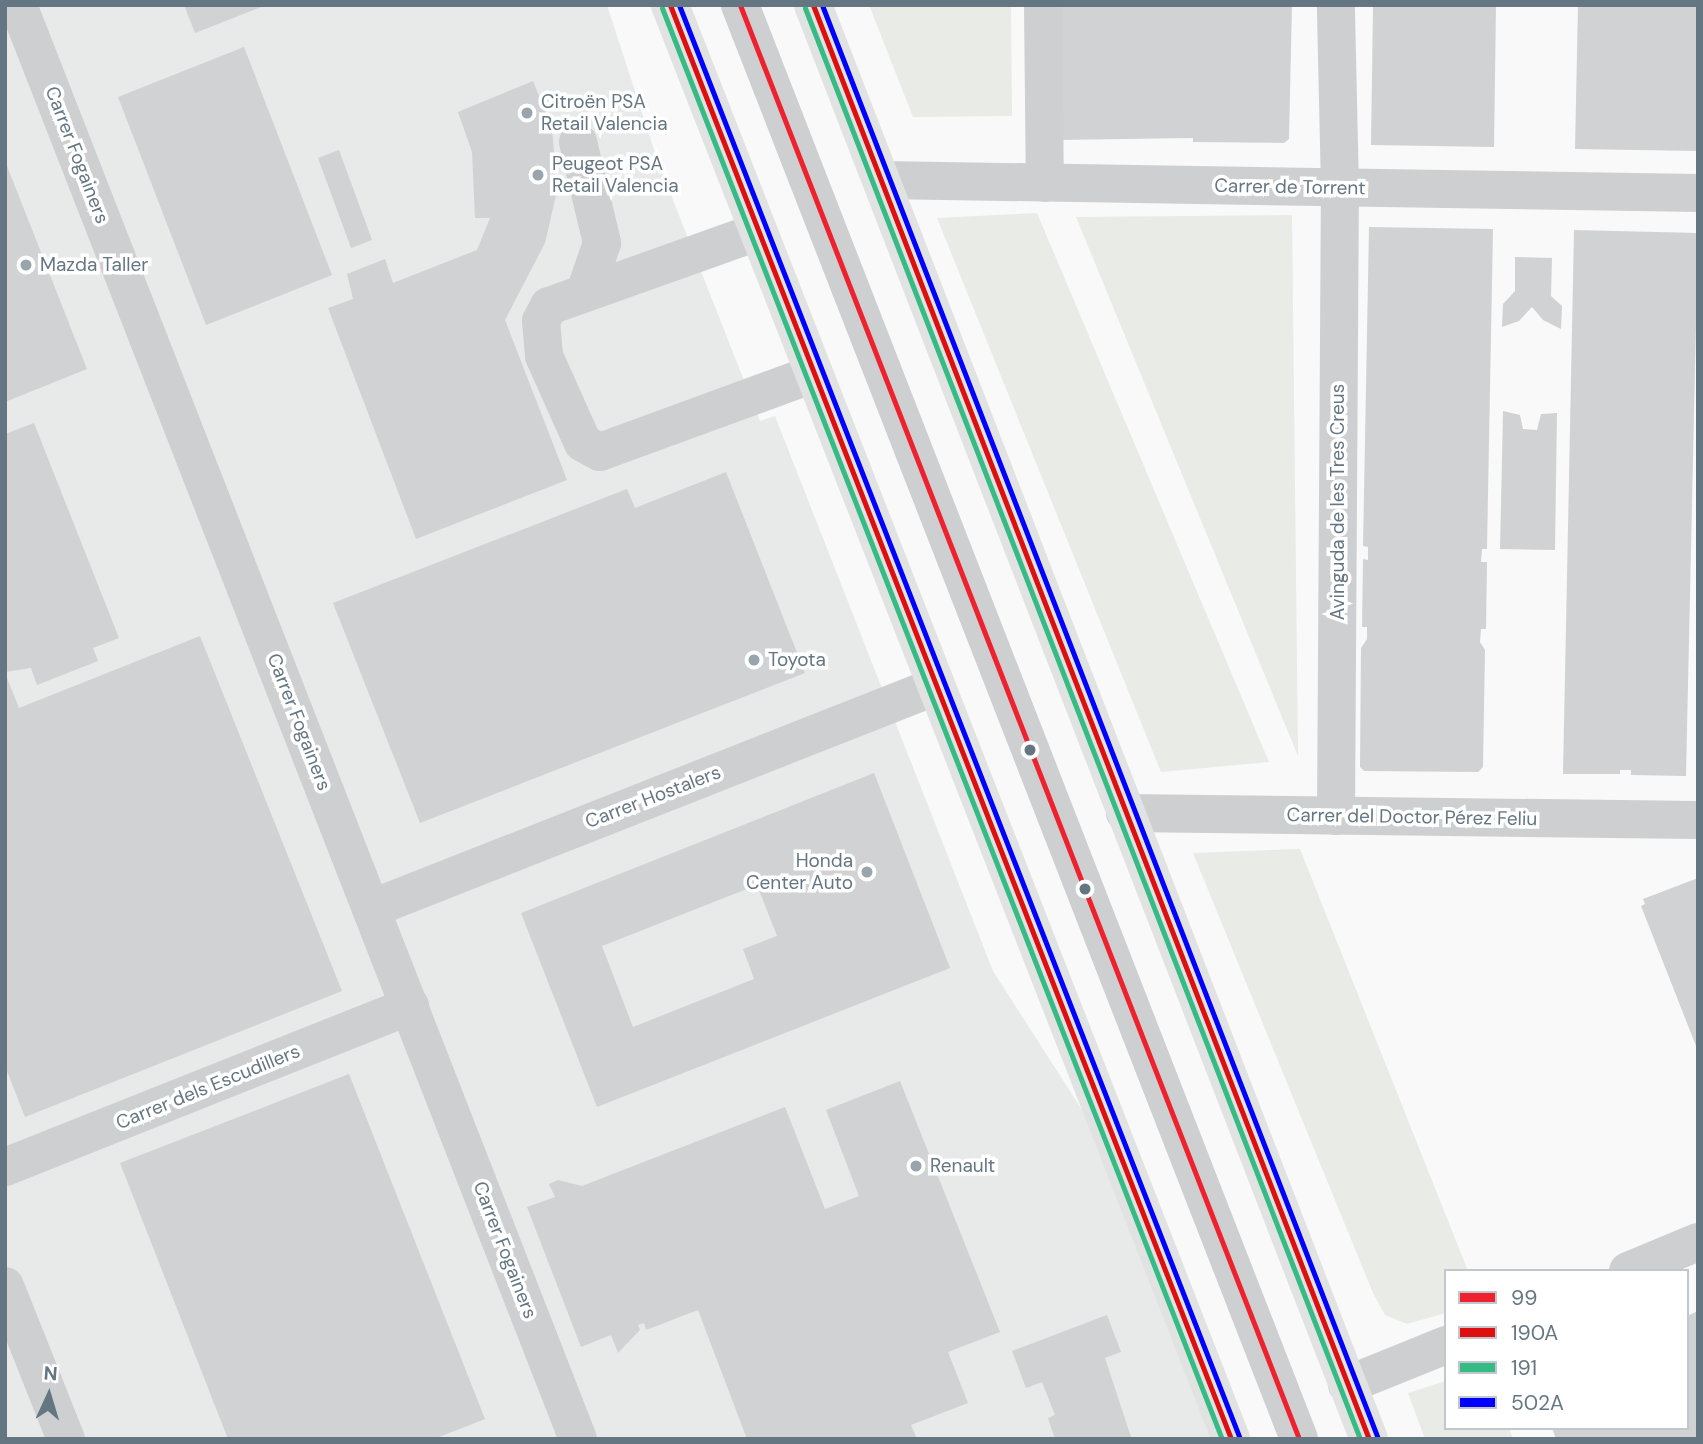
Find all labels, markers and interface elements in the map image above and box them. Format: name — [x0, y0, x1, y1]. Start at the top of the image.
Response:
street label: Carrer Fogainers — [40, 83, 114, 227]
place label: Citroën PSA Retail Valencia — [541, 91, 668, 135]
marker: Citroën PSA Retail Valencia — [519, 105, 535, 121]
place label: Peugeot PSA Retail Valencia — [552, 153, 679, 197]
marker: Peugeot PSA Retail Valencia — [530, 167, 546, 183]
street label: Carrer de Torrent — [1214, 174, 1366, 200]
place label: Mazda Taller — [40, 254, 148, 276]
marker: Mazda Taller — [18, 257, 34, 273]
street label: Avinguda de les Tres Creus — [1327, 384, 1349, 620]
place label: Toyota — [768, 649, 826, 671]
street label: Carrer Fogainers — [262, 650, 336, 794]
marker: Toyota — [746, 652, 762, 668]
unlabelled marker — [1023, 743, 1037, 757]
street label: Carrer Hostalers — [582, 761, 724, 833]
street label: Carrer del Doctor Pérez Feliu — [1286, 803, 1538, 831]
place label: Honda Center Auto — [746, 850, 853, 894]
marker: Honda Center Auto — [859, 864, 875, 880]
unlabelled marker — [1078, 882, 1092, 896]
street label: Carrer dels Escudillers — [113, 1040, 303, 1134]
place label: Renault — [930, 1155, 995, 1177]
marker: Renault — [908, 1158, 924, 1174]
street label: Carrer Fogainers — [468, 1178, 542, 1322]
legend — [1444, 1269, 1689, 1430]
text: 99 — [1511, 1284, 1537, 1312]
text: 190A — [1511, 1319, 1558, 1347]
text: 191 — [1511, 1354, 1537, 1382]
north arrow — [14, 1360, 84, 1430]
text: N — [43, 1361, 58, 1387]
text: 502A — [1511, 1389, 1564, 1417]

